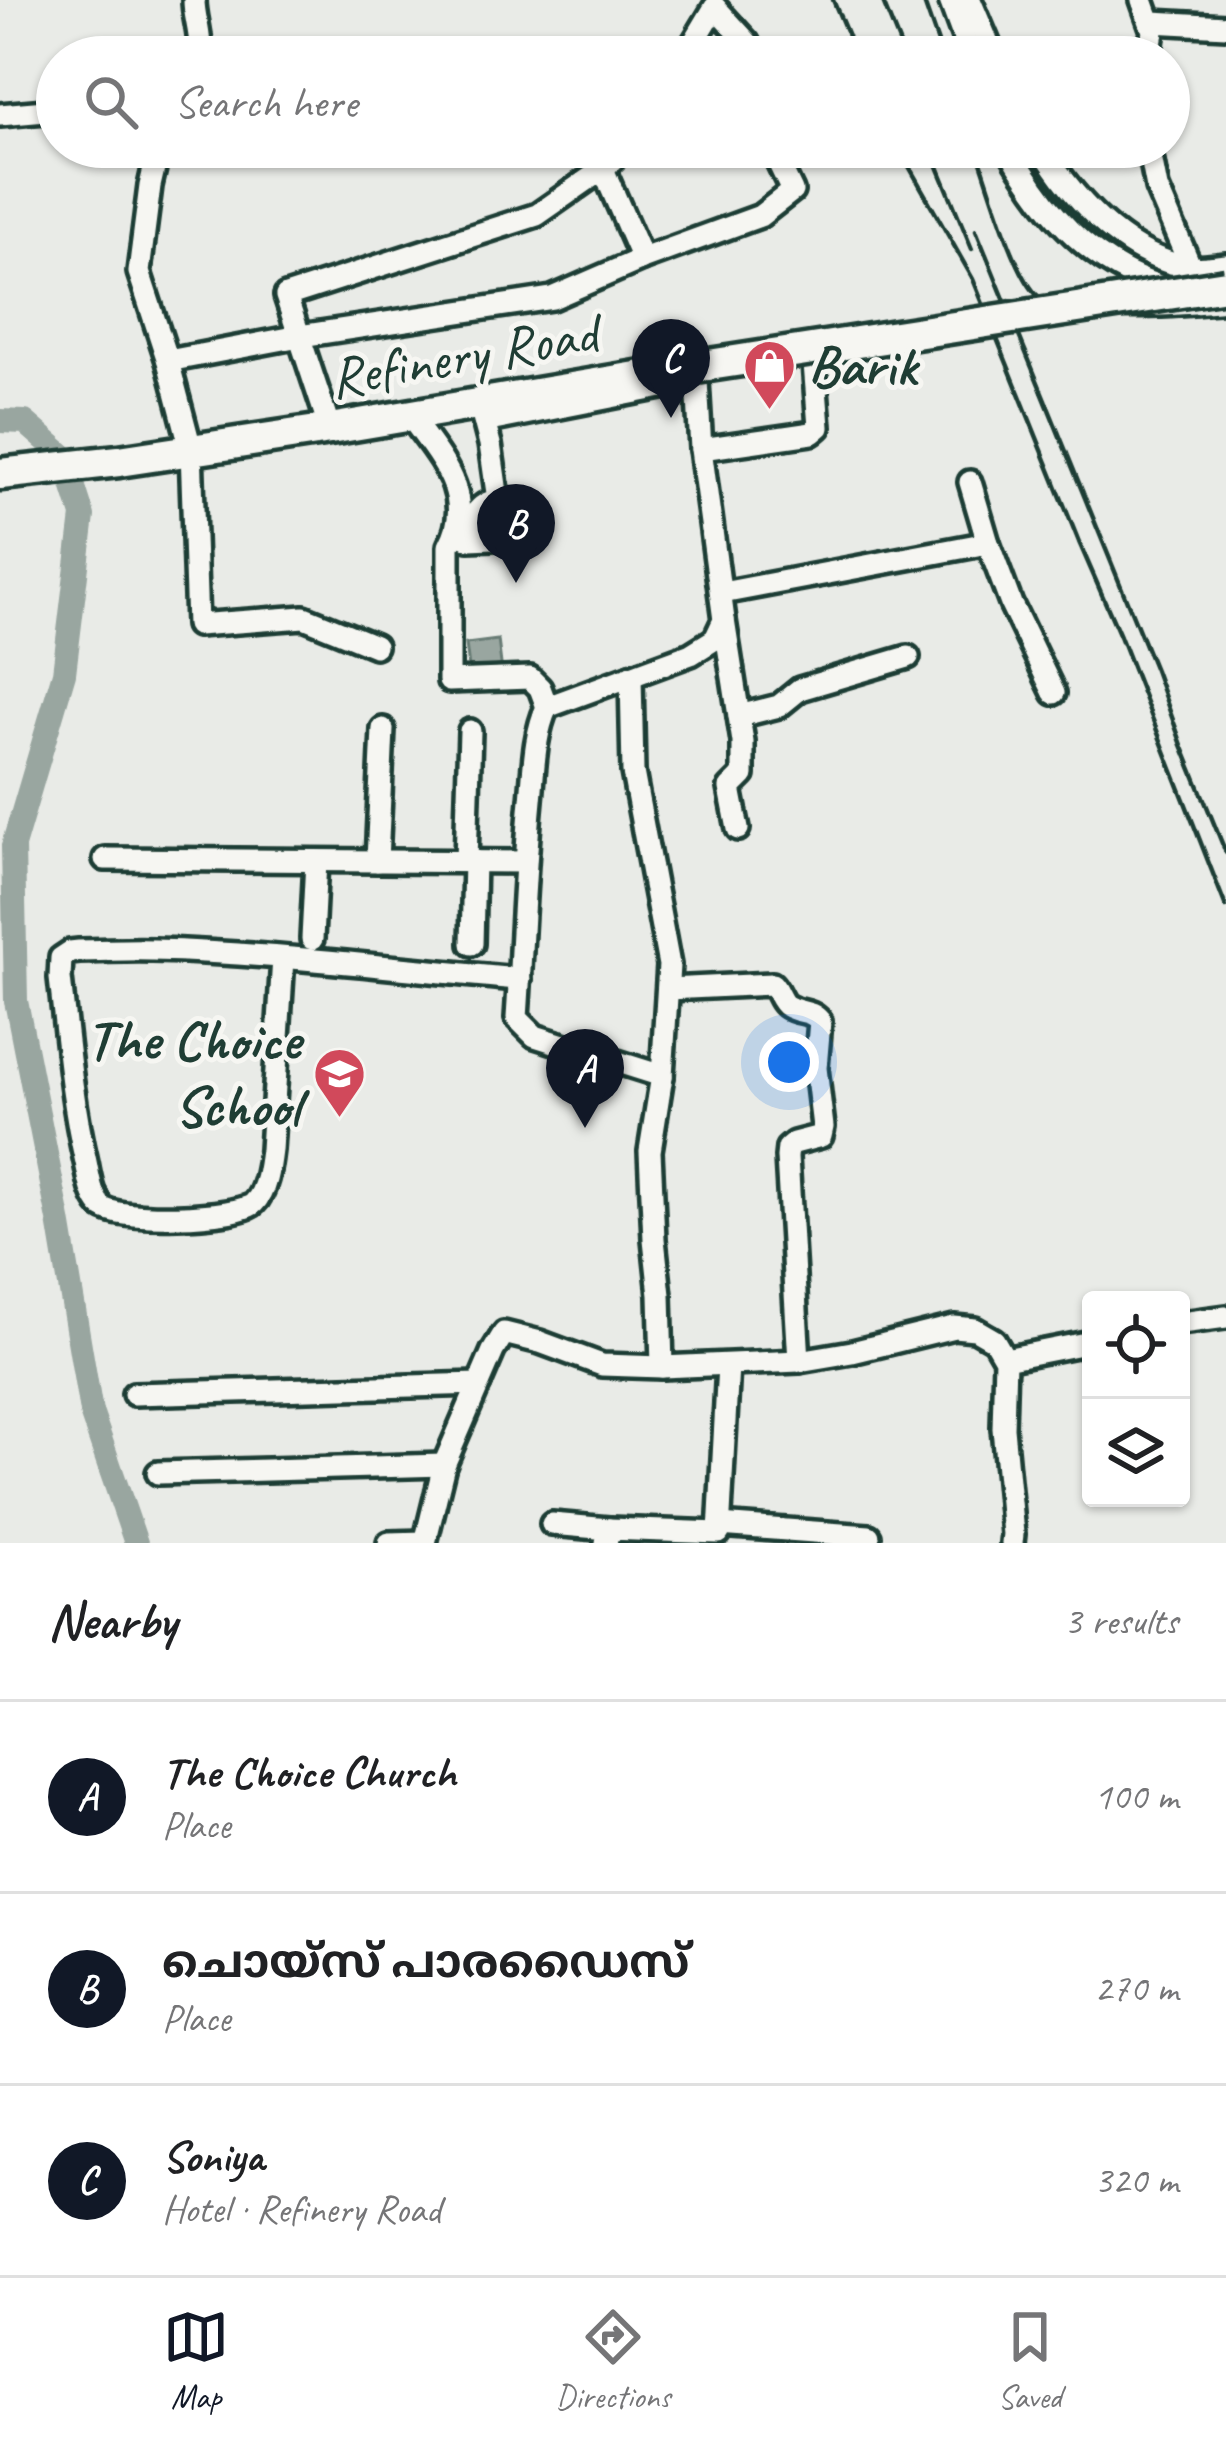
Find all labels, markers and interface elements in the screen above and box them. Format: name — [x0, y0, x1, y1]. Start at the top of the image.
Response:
search box — [36, 36, 1190, 168]
icon: search — [78, 69, 144, 135]
text: Search here — [174, 74, 357, 131]
street label: Refinery Road — [324, 295, 611, 414]
pin: C — [632, 319, 710, 418]
place label: Barik — [808, 330, 921, 402]
shop icon: Barik — [741, 338, 797, 412]
pin: B — [477, 484, 555, 583]
place label: The Choice School — [86, 1004, 310, 1142]
pin: A — [546, 1029, 624, 1128]
your location — [759, 1032, 819, 1092]
school or university icon: The Choice School — [311, 1045, 367, 1119]
map controls — [1082, 1291, 1190, 1507]
button: locate — [1082, 1291, 1190, 1399]
button: layers — [1082, 1399, 1190, 1507]
text: Nearby — [48, 1589, 176, 1653]
text: 3 results — [1064, 1597, 1178, 1646]
text: The Choice Church — [162, 1744, 456, 1801]
text: A — [77, 1772, 97, 1821]
text: 100 m — [1094, 1772, 1178, 1821]
text: Place — [162, 1801, 230, 1850]
text: ചൊയ്സ് പാരഡൈസ് — [162, 1934, 689, 1991]
text: B — [77, 1964, 97, 2013]
text: 270 m — [1094, 1964, 1178, 2013]
text: Place — [162, 1994, 230, 2043]
text: Soniya — [162, 2128, 264, 2185]
text: C — [78, 2156, 96, 2205]
text: 320 m — [1094, 2156, 1178, 2205]
text: Hotel · Refinery Road — [162, 2185, 441, 2234]
tab: Map — [163, 2304, 229, 2418]
tab: Directions — [556, 2304, 670, 2418]
tab: Saved — [997, 2304, 1063, 2418]

